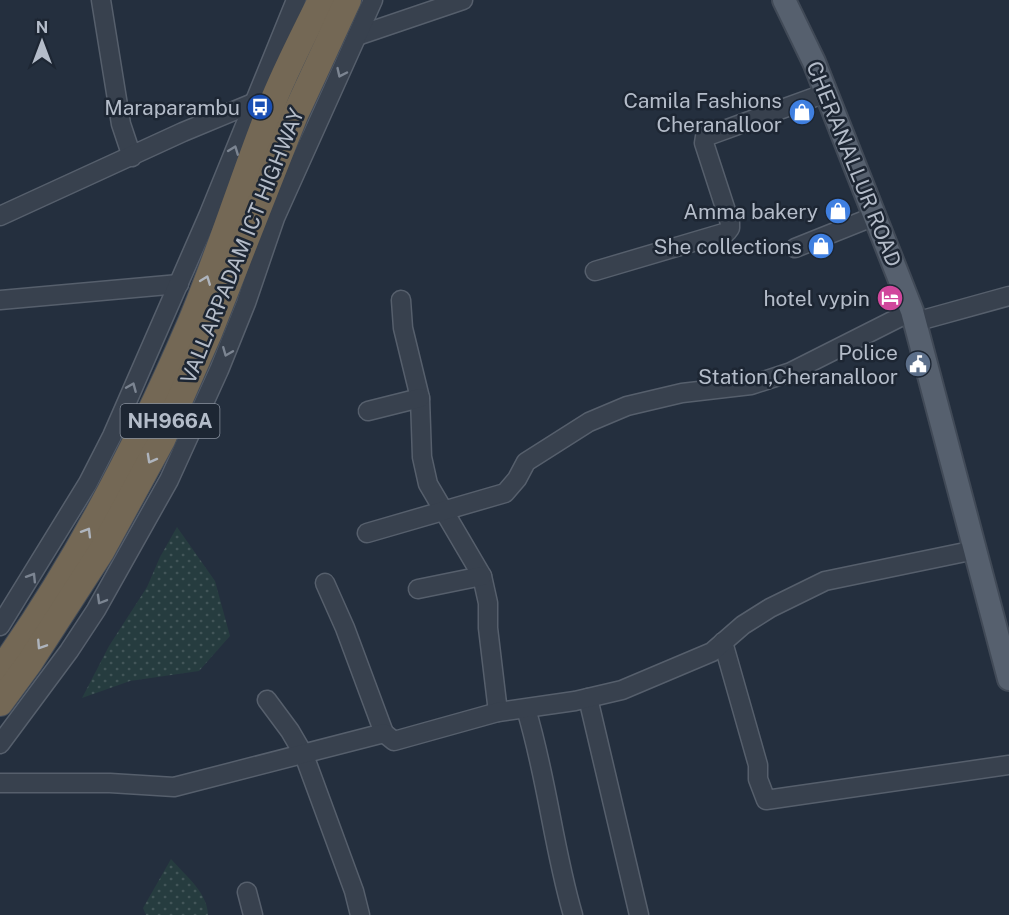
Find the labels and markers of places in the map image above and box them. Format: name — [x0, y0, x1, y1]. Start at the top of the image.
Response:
place label: Camila Fashions Cheranalloor — [623, 88, 782, 137]
bus stop icon: Maraparambu — [245, 92, 275, 122]
place label: Maraparambu — [104, 95, 240, 120]
shop icon: Camila Fashions Cheranalloor — [787, 97, 817, 127]
shop icon: Amma bakery — [823, 196, 853, 226]
place label: Amma bakery — [683, 199, 818, 224]
shop icon: She collections — [806, 231, 836, 261]
place label: She collections — [653, 234, 802, 259]
hotel icon: hotel vypin — [875, 283, 905, 313]
place label: hotel vypin — [763, 286, 870, 311]
place label: Police Station,Cheranalloor — [698, 340, 898, 389]
public building icon: Police Station,Cheranalloor — [903, 349, 933, 379]

